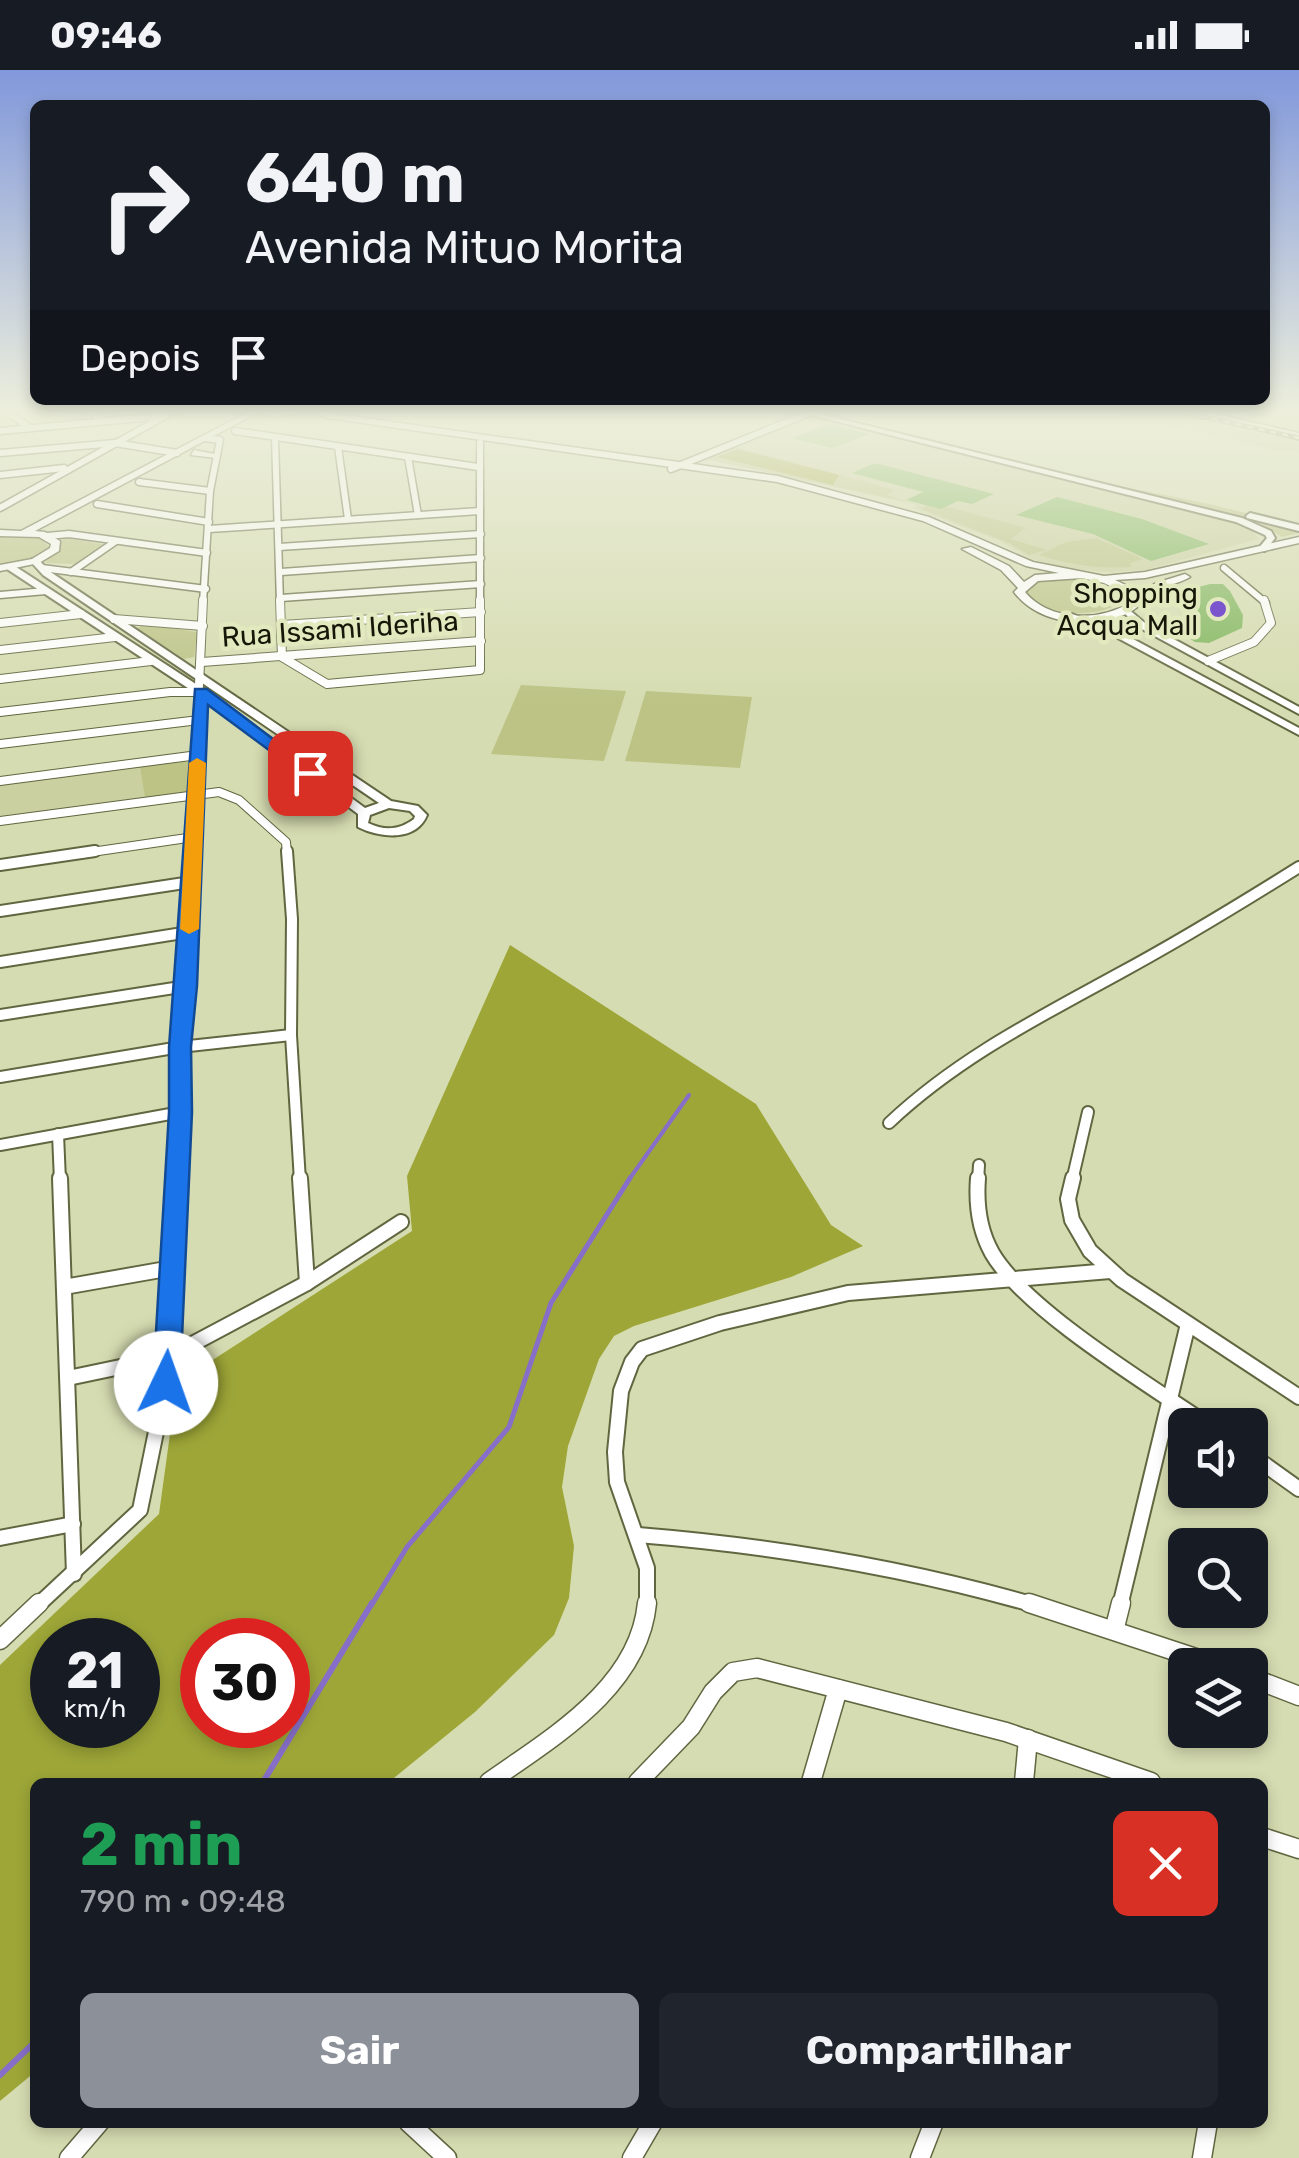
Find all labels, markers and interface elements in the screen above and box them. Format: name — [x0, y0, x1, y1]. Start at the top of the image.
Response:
text: 09:46 — [50, 12, 162, 58]
text: 640 m — [245, 137, 465, 220]
icon: right — [80, 140, 210, 270]
text: Avenida Mituo Morita — [245, 221, 684, 274]
icon: arrive — [221, 330, 276, 385]
text: Depois — [80, 335, 201, 381]
place label: Shopping Acqua Mall — [1057, 577, 1198, 642]
marker: Shopping Acqua Mall — [1207, 598, 1229, 620]
street label: Rua Issami Ideriha — [220, 604, 460, 654]
pin — [268, 731, 353, 816]
icon: arrive — [283, 746, 338, 801]
position arrow — [114, 1331, 218, 1435]
map controls — [1168, 1408, 1268, 1748]
button: sound — [1168, 1408, 1268, 1508]
button: search — [1168, 1528, 1268, 1628]
speed limit sign: 30 — [180, 1618, 310, 1748]
text: 21 — [66, 1641, 124, 1701]
button: layers — [1168, 1648, 1268, 1748]
text: km/h — [64, 1694, 126, 1723]
text: 2 min — [80, 1809, 242, 1880]
button: close — [1113, 1811, 1218, 1916]
text: 790 m · 09:48 — [80, 1882, 286, 1920]
button: Sair — [80, 1993, 639, 2108]
button: Compartilhar — [659, 1993, 1218, 2108]

